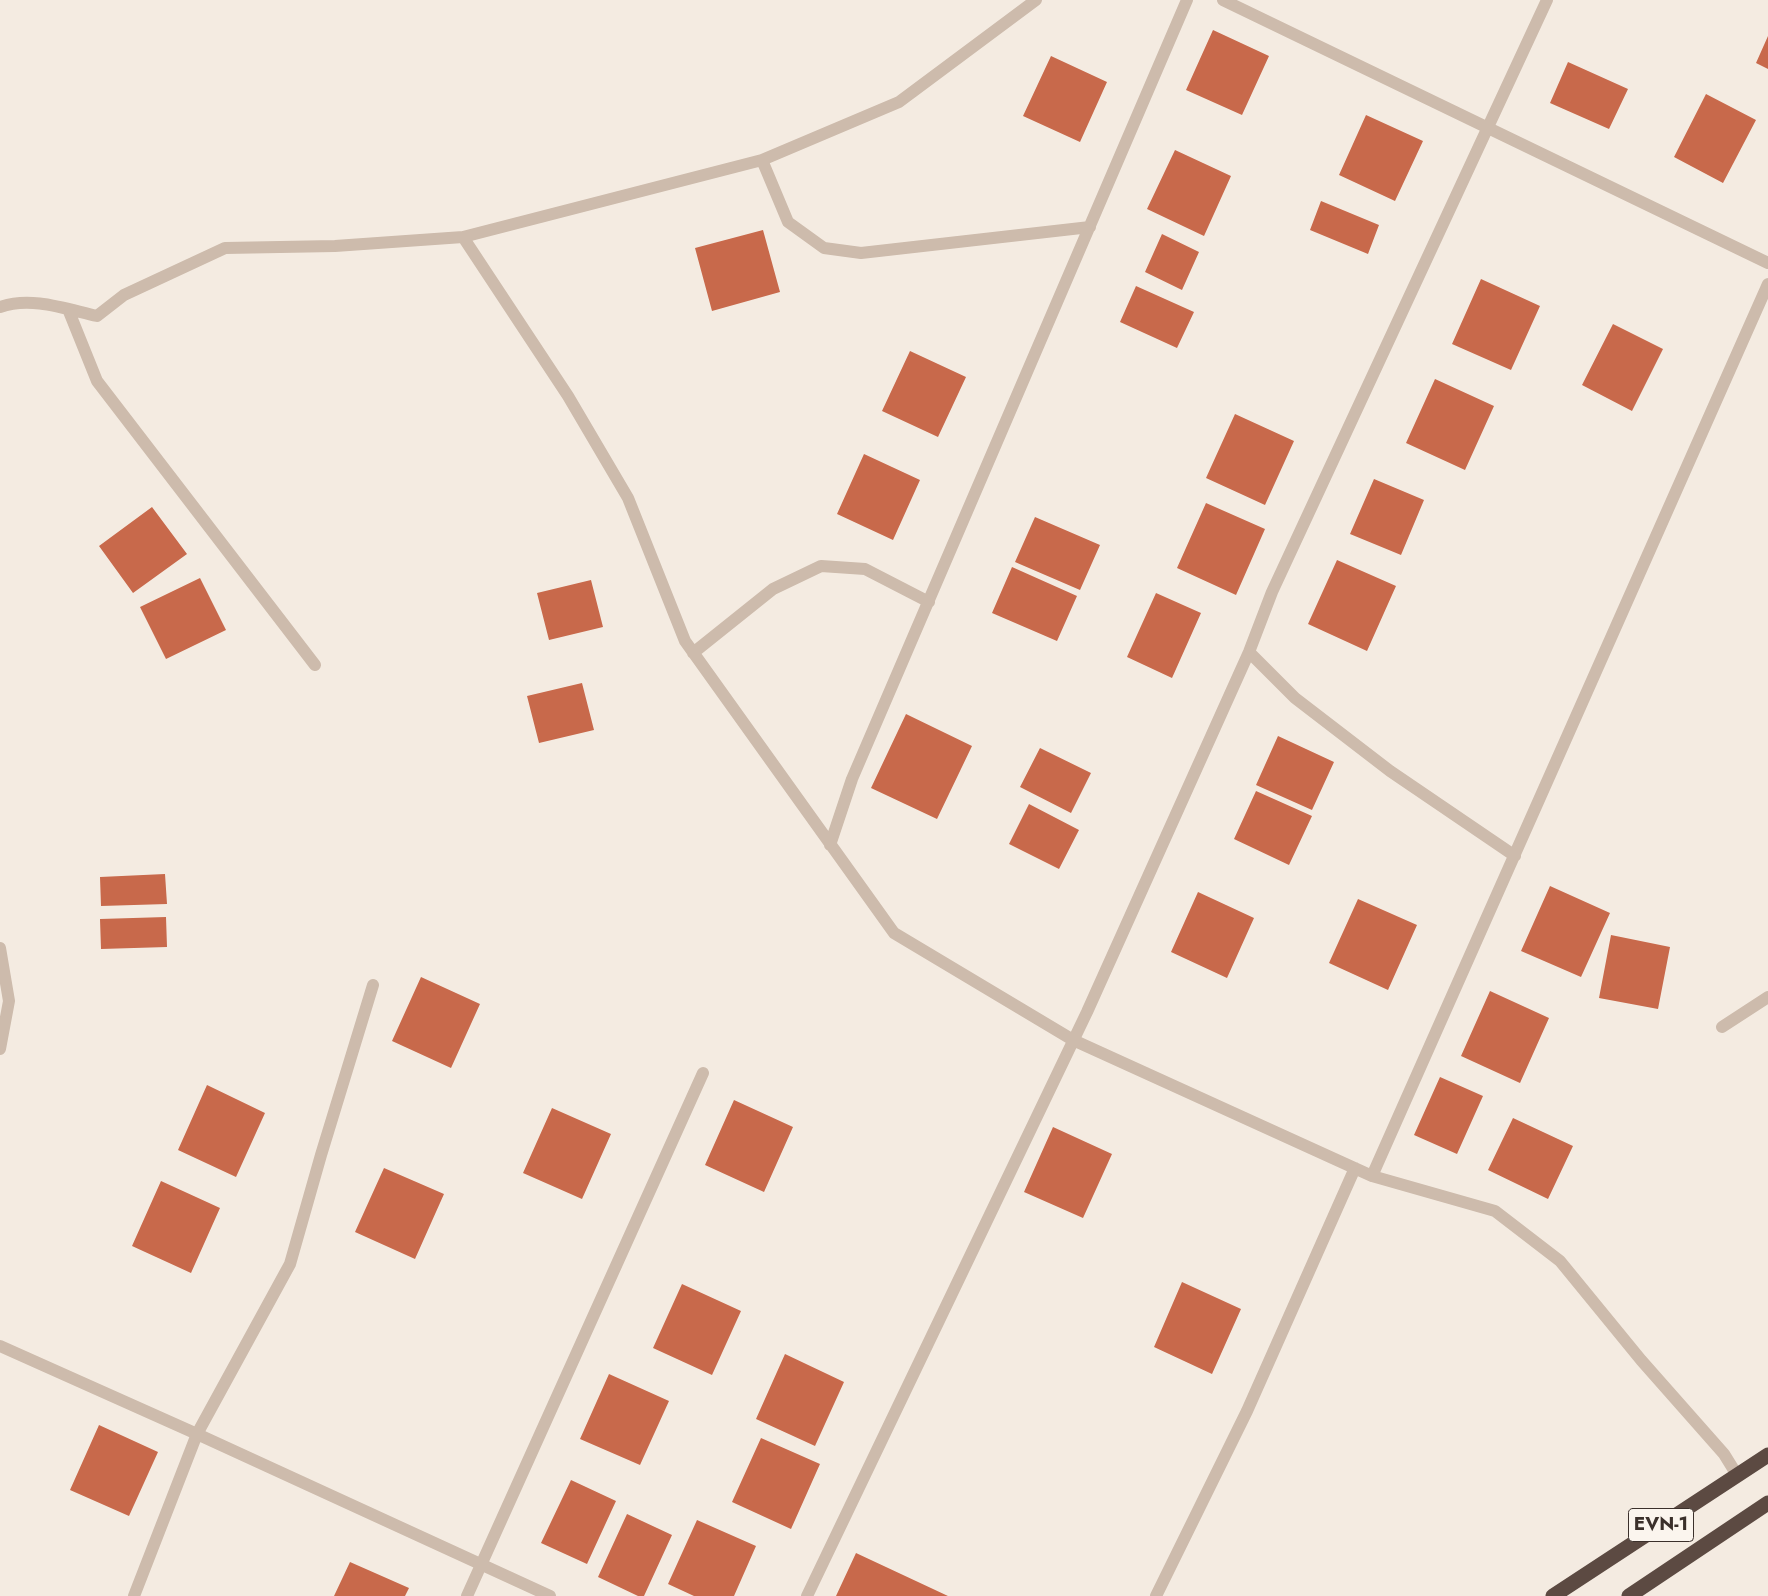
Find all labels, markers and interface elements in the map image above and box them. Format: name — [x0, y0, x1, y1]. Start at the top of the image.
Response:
road number: EVN-1 — [1628, 1508, 1694, 1542]

